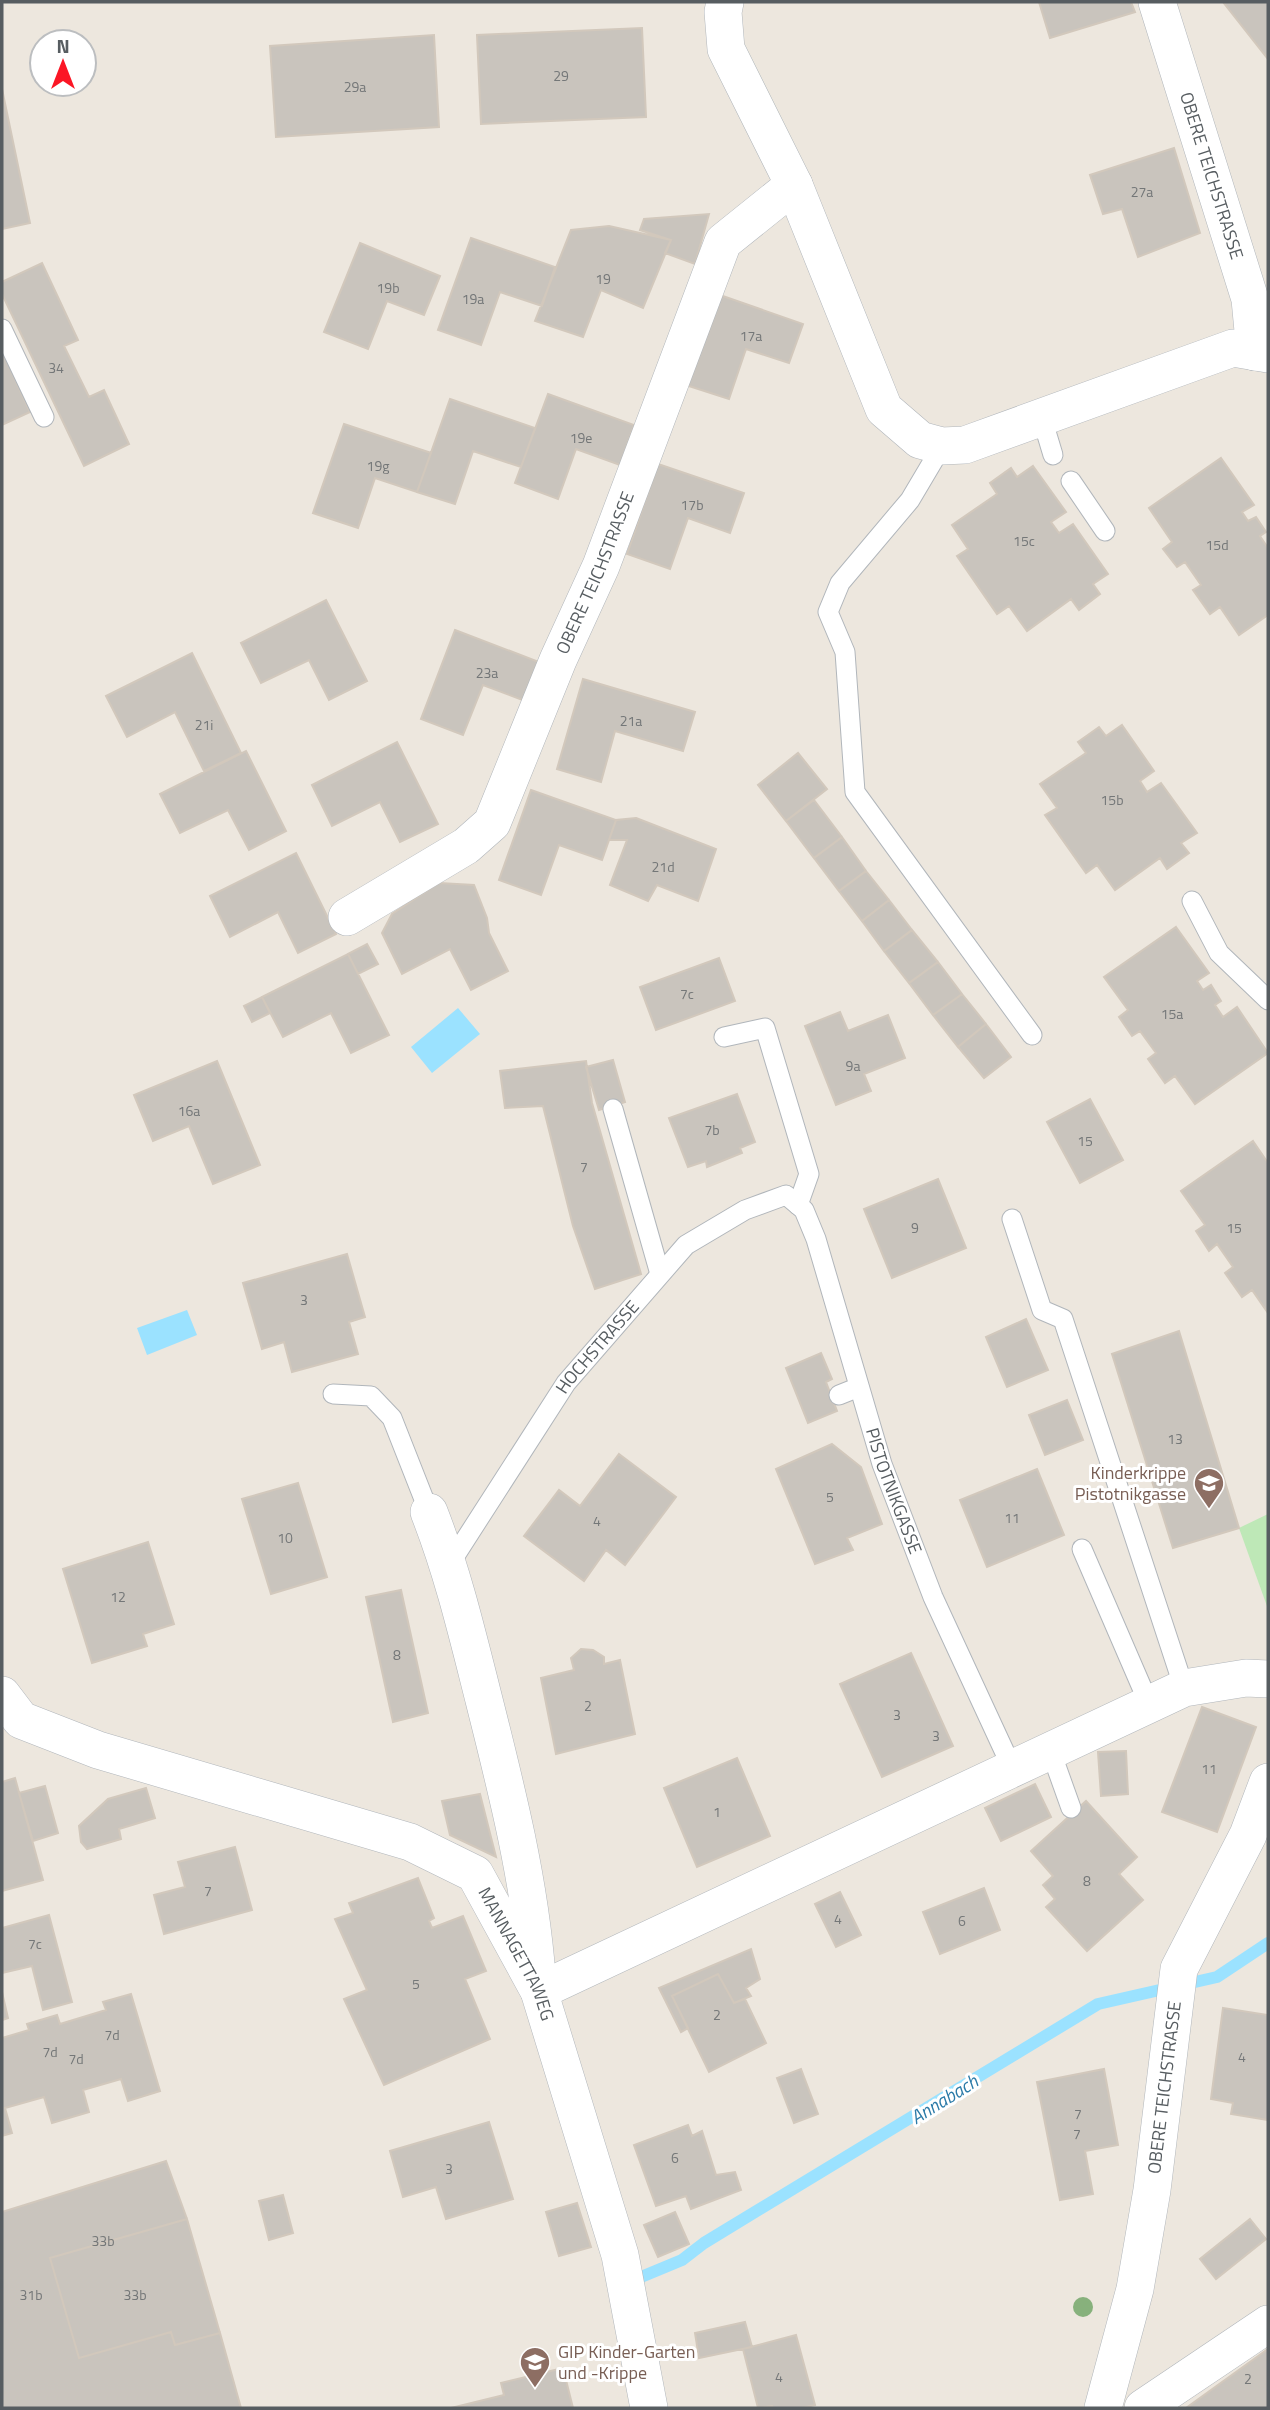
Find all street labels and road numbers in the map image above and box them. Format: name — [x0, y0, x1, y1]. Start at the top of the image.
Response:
street label: OBERE TEICHSTRASSE — [1173, 88, 1251, 263]
street label: OBERE TEICHSTRASSE — [549, 488, 641, 658]
street label: HOCHSTRASSE — [549, 1294, 645, 1399]
street label: PISTOTNIKGASSE — [859, 1424, 929, 1558]
street label: MANNAGETTAWEG — [472, 1882, 561, 2024]
street label: OBERE TEICHSTRASSE — [1140, 1999, 1188, 2175]

